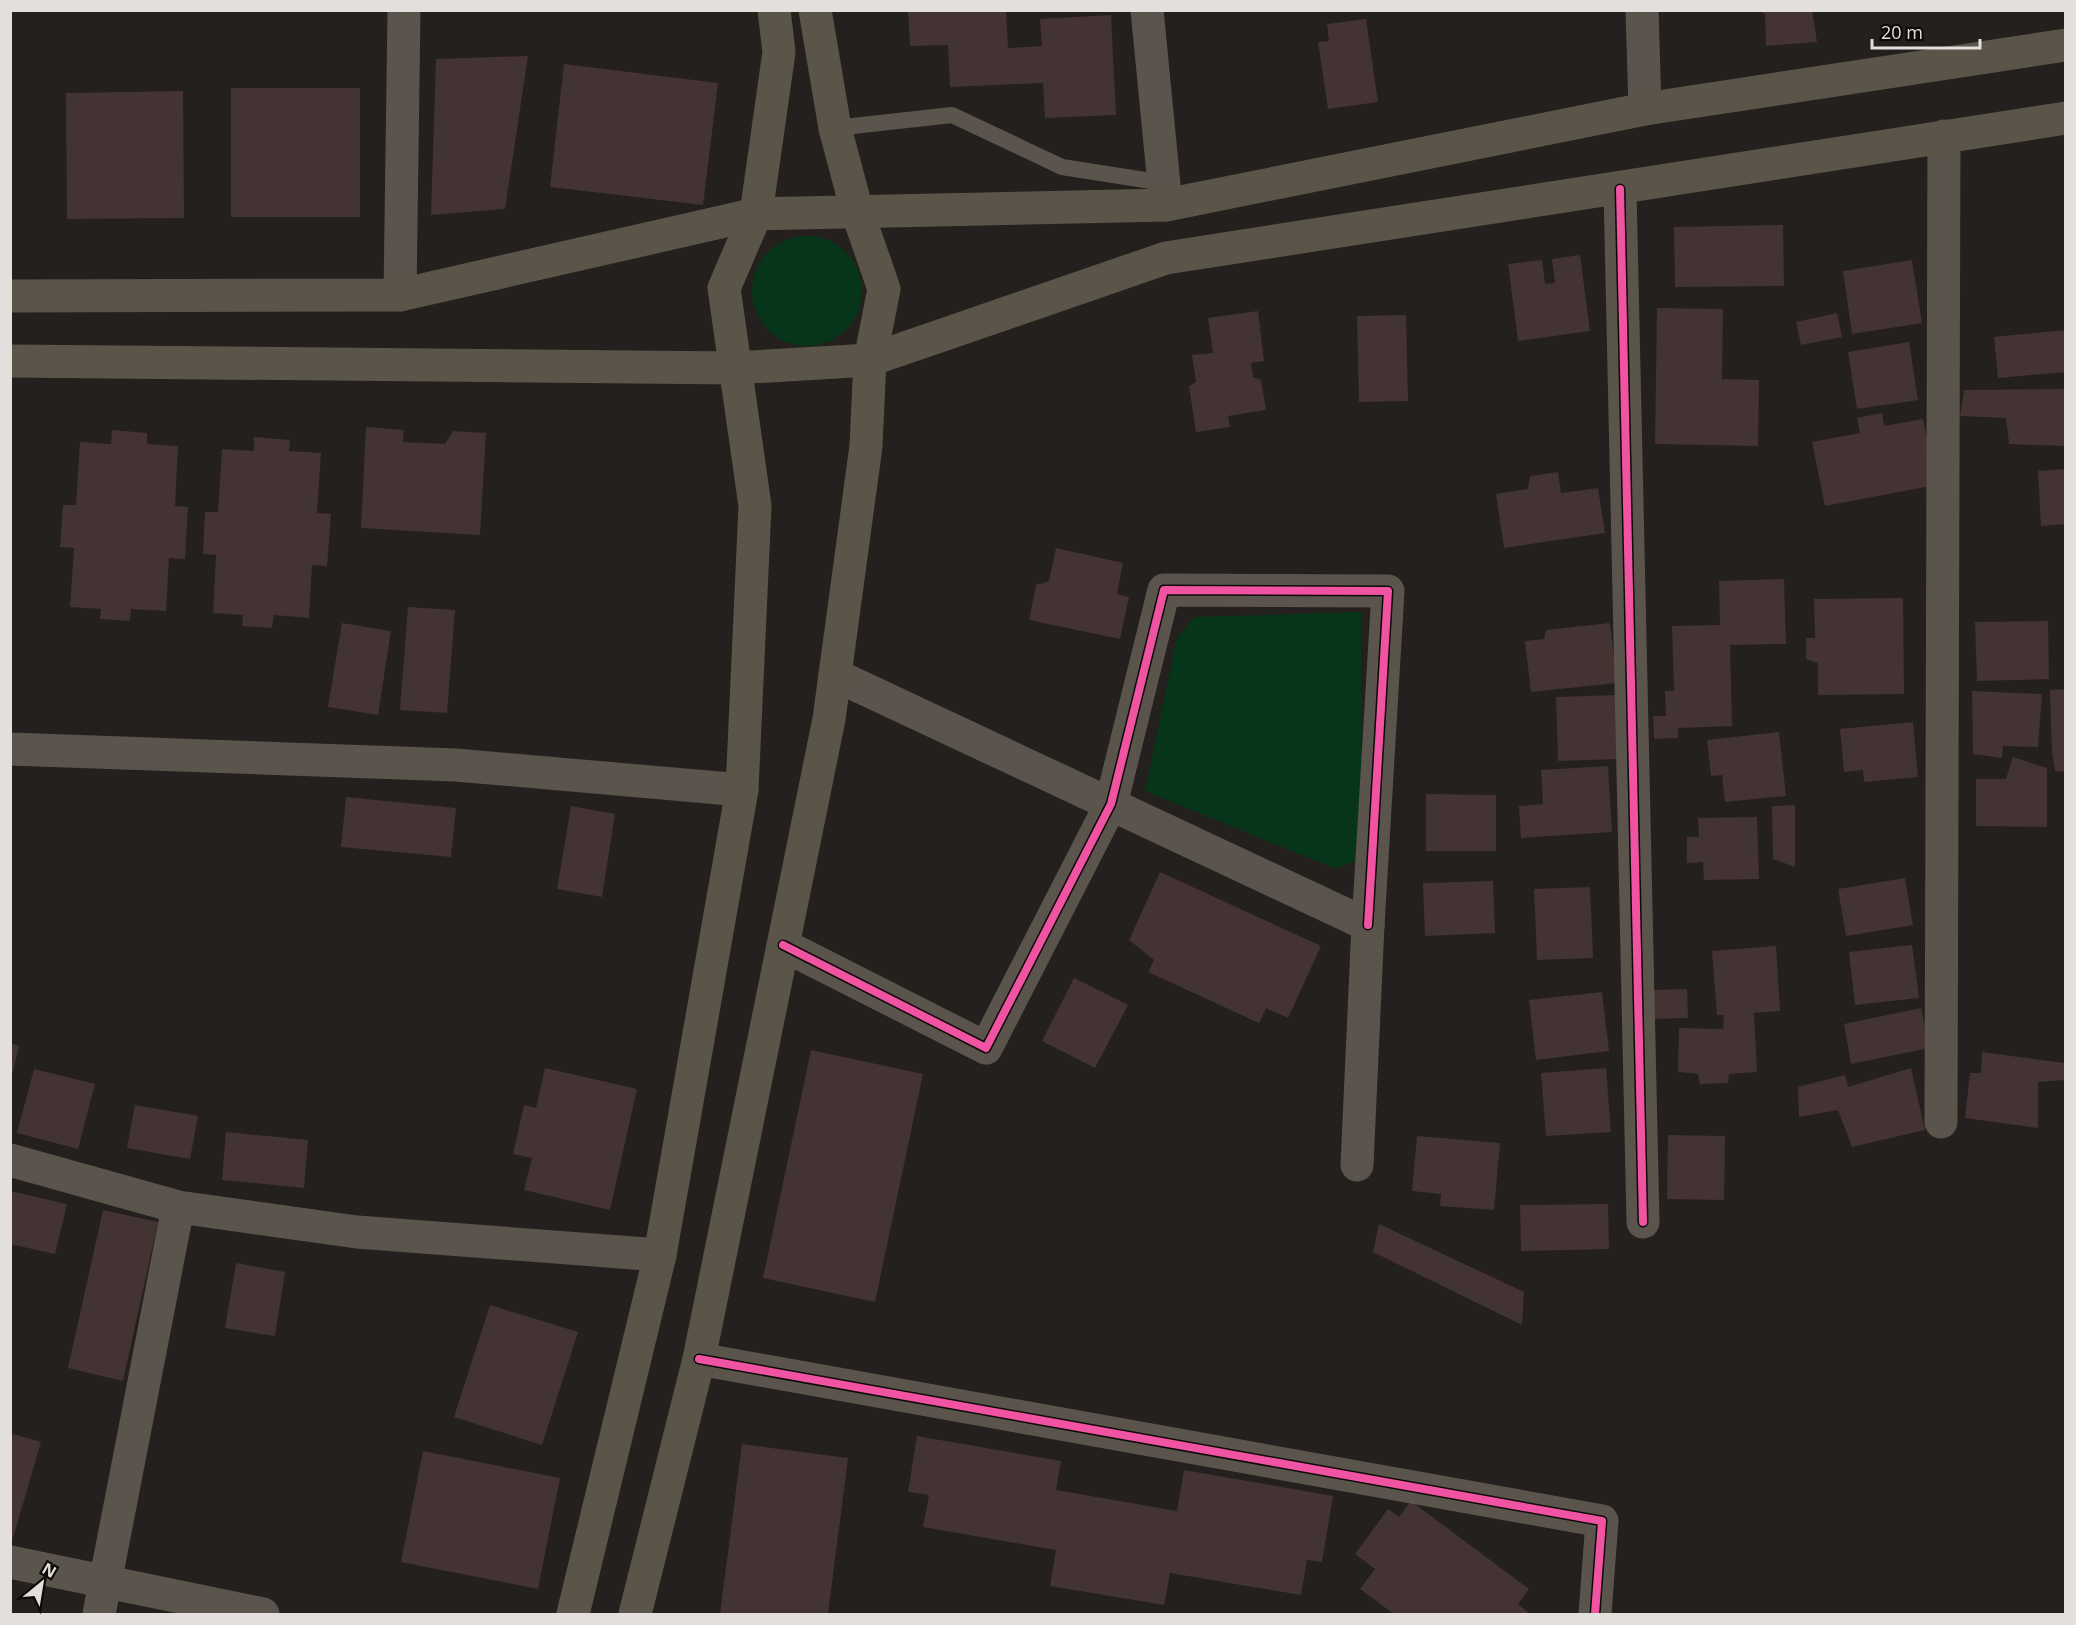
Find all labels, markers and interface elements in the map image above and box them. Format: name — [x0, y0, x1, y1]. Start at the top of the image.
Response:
scale bar — [1872, 12, 1980, 50]
text: 20 m — [1881, 20, 1923, 44]
north arrow — [12, 1553, 72, 1613]
text: N — [38, 1557, 61, 1583]

